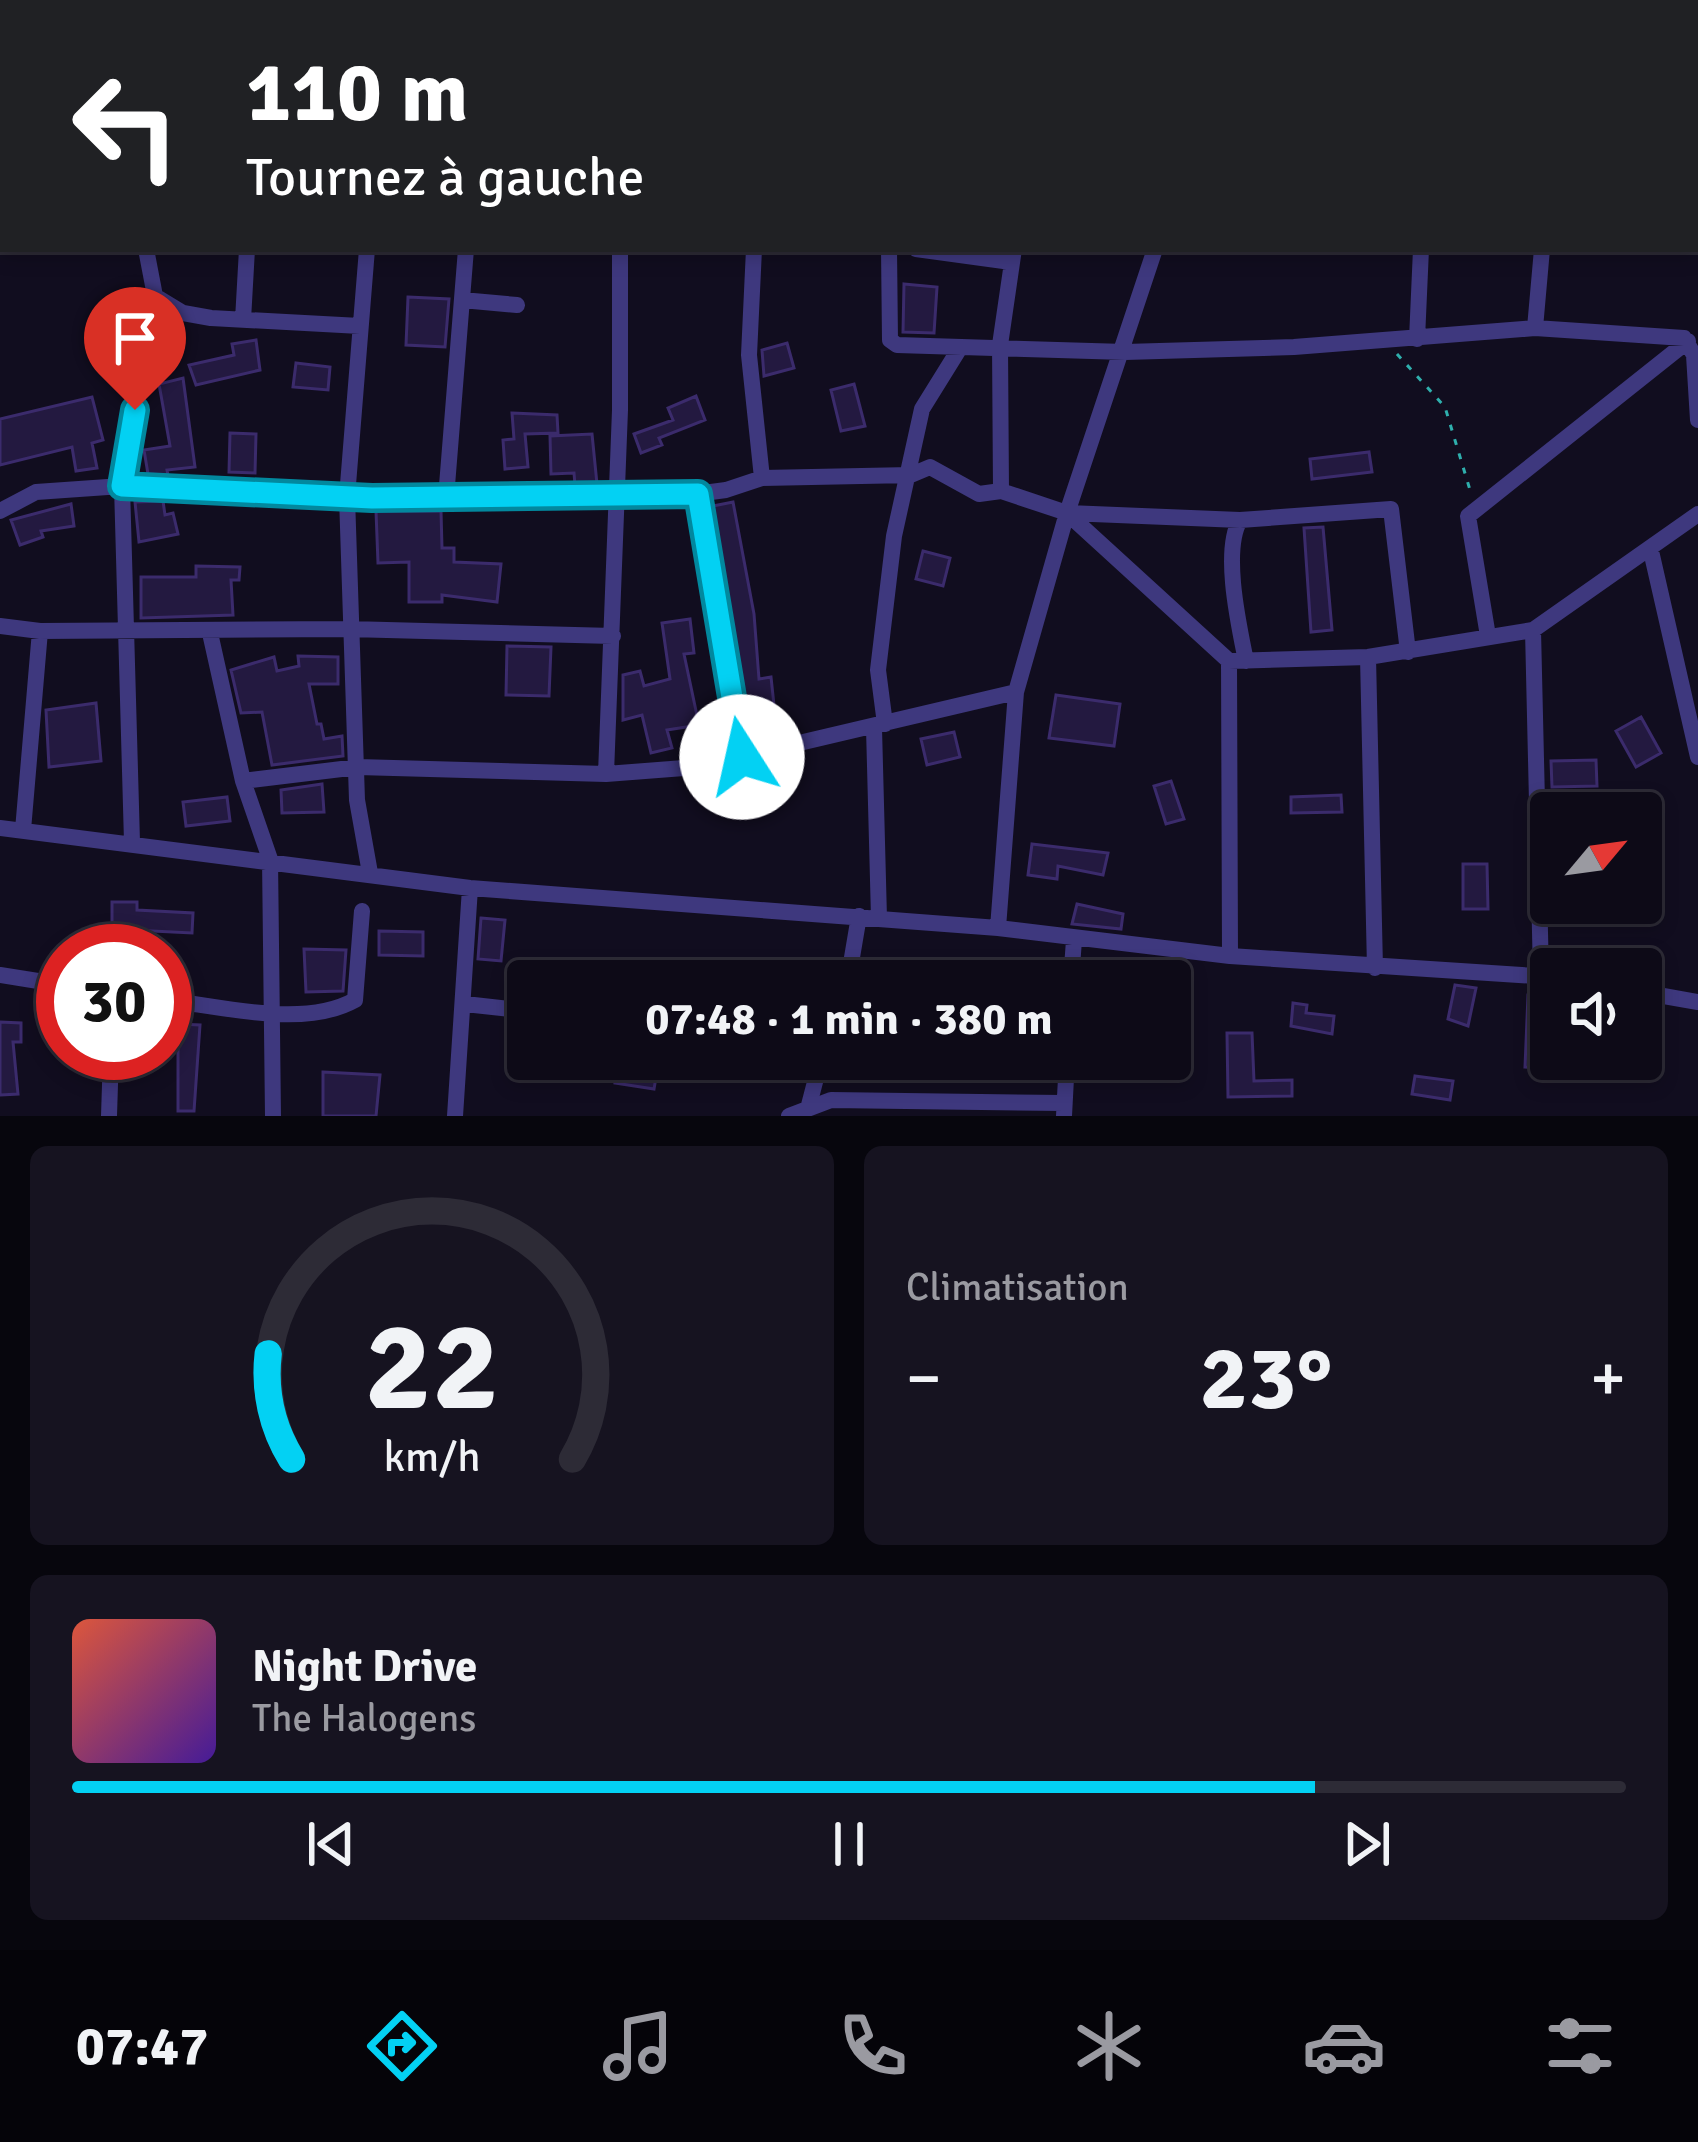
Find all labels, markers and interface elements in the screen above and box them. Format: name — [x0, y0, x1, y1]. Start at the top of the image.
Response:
text: 110 m — [246, 41, 468, 145]
icon: left — [48, 48, 204, 204]
text: Tournez à gauche — [246, 144, 644, 211]
pin — [84, 287, 186, 410]
icon: arrive — [102, 305, 168, 371]
position arrow — [679, 694, 805, 820]
north arrow — [1530, 792, 1662, 924]
map controls — [1530, 792, 1662, 1080]
speed limit sign: 30 — [36, 924, 192, 1080]
button: sound — [1530, 948, 1662, 1080]
text: 07:48 · 1 min · 380 m — [645, 992, 1053, 1047]
text: Climatisation — [906, 1263, 1129, 1311]
text: 22 — [365, 1291, 499, 1444]
text: 23° — [1199, 1323, 1333, 1434]
text: − — [906, 1338, 942, 1419]
text: + — [1590, 1338, 1626, 1419]
text: km/h — [383, 1430, 481, 1483]
text: Night Drive — [252, 1639, 477, 1694]
text: The Halogens — [252, 1694, 476, 1742]
icon: previous — [298, 1811, 364, 1877]
icon: pause — [816, 1811, 882, 1877]
icon: next — [1334, 1811, 1400, 1877]
icon: directions — [360, 2004, 444, 2088]
icon: music — [596, 2004, 680, 2088]
icon: phone — [831, 2004, 915, 2088]
icon: climate — [1067, 2004, 1151, 2088]
icon: car — [1302, 2004, 1386, 2088]
icon: filters — [1538, 2004, 1622, 2088]
text: 07:47 — [76, 2013, 208, 2080]

